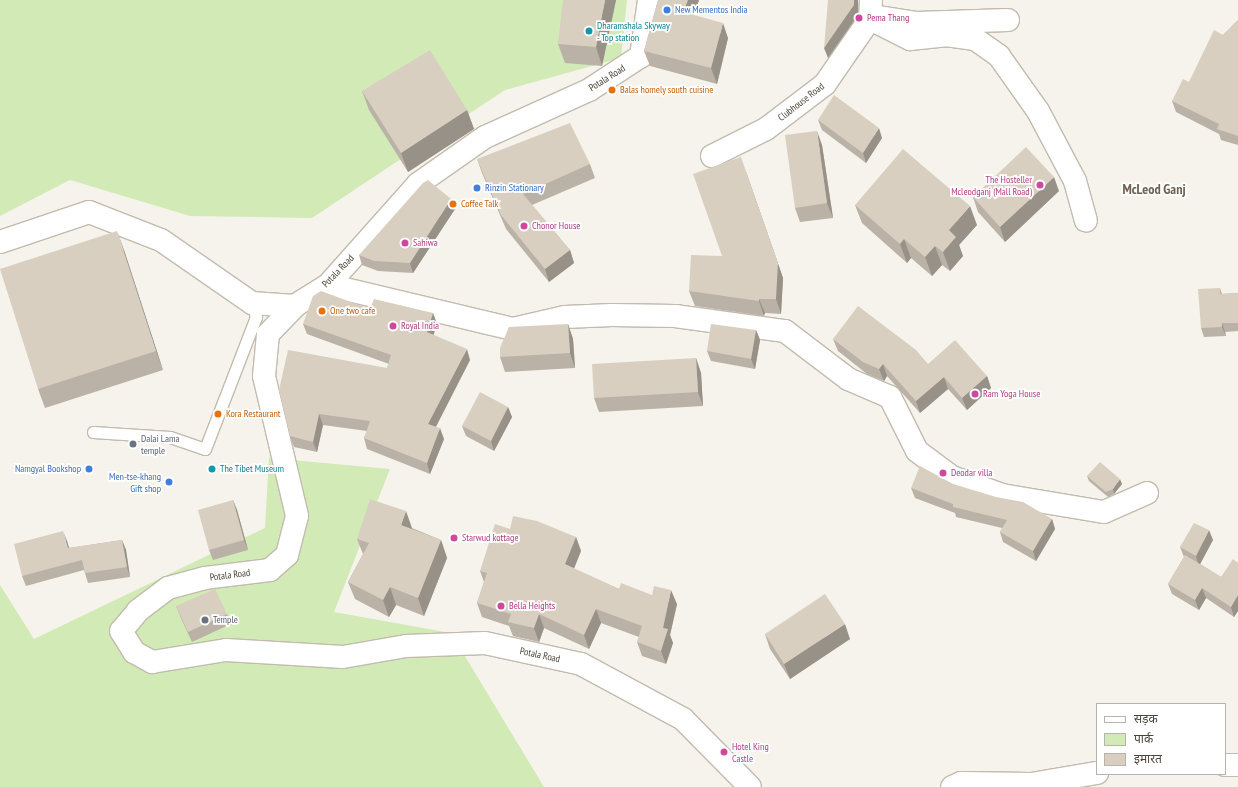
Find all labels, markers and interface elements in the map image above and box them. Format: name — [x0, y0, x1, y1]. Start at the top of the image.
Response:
place label: New Mementos India — [675, 4, 748, 16]
marker: New Mementos India — [662, 5, 672, 15]
place label: Pema Thang — [867, 12, 910, 24]
marker: Pema Thang — [854, 13, 864, 23]
place label: Dharamshala Skyway - Top station — [597, 19, 670, 42]
marker: Dharamshala Skyway - Top station — [584, 26, 594, 36]
street label: Potala Road — [587, 62, 627, 94]
street label: Clubhouse Road — [776, 80, 826, 124]
place label: Balas homely south cuisine — [620, 84, 714, 96]
marker: Balas homely south cuisine — [607, 85, 617, 95]
place label: The Hosteller Mcleodganj (Mall Road) — [951, 173, 1032, 196]
marker: The Hosteller Mcleodganj (Mall Road) — [1035, 180, 1045, 190]
district label: McLeod Ganj — [1122, 181, 1186, 197]
place label: Rinzin Stationary — [485, 182, 544, 194]
marker: Rinzin Stationary — [472, 183, 482, 193]
place label: Coffee Talk — [461, 198, 499, 210]
marker: Coffee Talk — [448, 199, 458, 209]
place label: Chonor House — [532, 220, 580, 232]
marker: Chonor House — [519, 221, 529, 231]
place label: Sahiwa — [413, 237, 438, 249]
marker: Sahiwa — [400, 238, 410, 248]
street label: Potala Road — [320, 252, 356, 290]
place label: One two cafe — [330, 305, 375, 317]
marker: One two cafe — [317, 306, 327, 316]
place label: Royal India — [401, 320, 439, 332]
marker: Royal India — [388, 321, 398, 331]
place label: Ram Yoga House — [983, 388, 1041, 400]
marker: Ram Yoga House — [970, 389, 980, 399]
place label: Kora Restaurant — [226, 408, 281, 420]
marker: Kora Restaurant — [213, 409, 223, 419]
place label: Dalai Lama temple — [141, 432, 179, 456]
marker: Dalai Lama temple — [128, 439, 138, 449]
place label: Namgyal Bookshop — [15, 463, 81, 475]
place label: The Tibet Museum — [220, 463, 284, 475]
marker: Namgyal Bookshop — [84, 464, 94, 474]
marker: The Tibet Museum — [207, 464, 217, 474]
place label: Deodar villa — [951, 467, 993, 479]
marker: Deodar villa — [938, 468, 948, 478]
place label: Men-tse-khang Gift shop — [109, 470, 161, 494]
marker: Men-tse-khang Gift shop — [164, 477, 174, 487]
place label: Starwud kottage — [462, 532, 519, 544]
marker: Starwud kottage — [449, 533, 459, 543]
street label: Potala Road — [209, 567, 251, 583]
place label: Bella Heights — [509, 600, 555, 612]
marker: Bella Heights — [496, 601, 506, 611]
place label: Temple — [213, 614, 238, 626]
marker: Temple — [200, 615, 210, 625]
street label: Potala Road — [519, 645, 561, 665]
legend — [1096, 703, 1226, 775]
text: सड़क — [1134, 711, 1158, 726]
text: पार्क — [1134, 731, 1153, 746]
place label: Hotel King Castle — [732, 740, 769, 764]
marker: Hotel King Castle — [719, 747, 729, 757]
text: इमारत — [1134, 751, 1162, 766]

